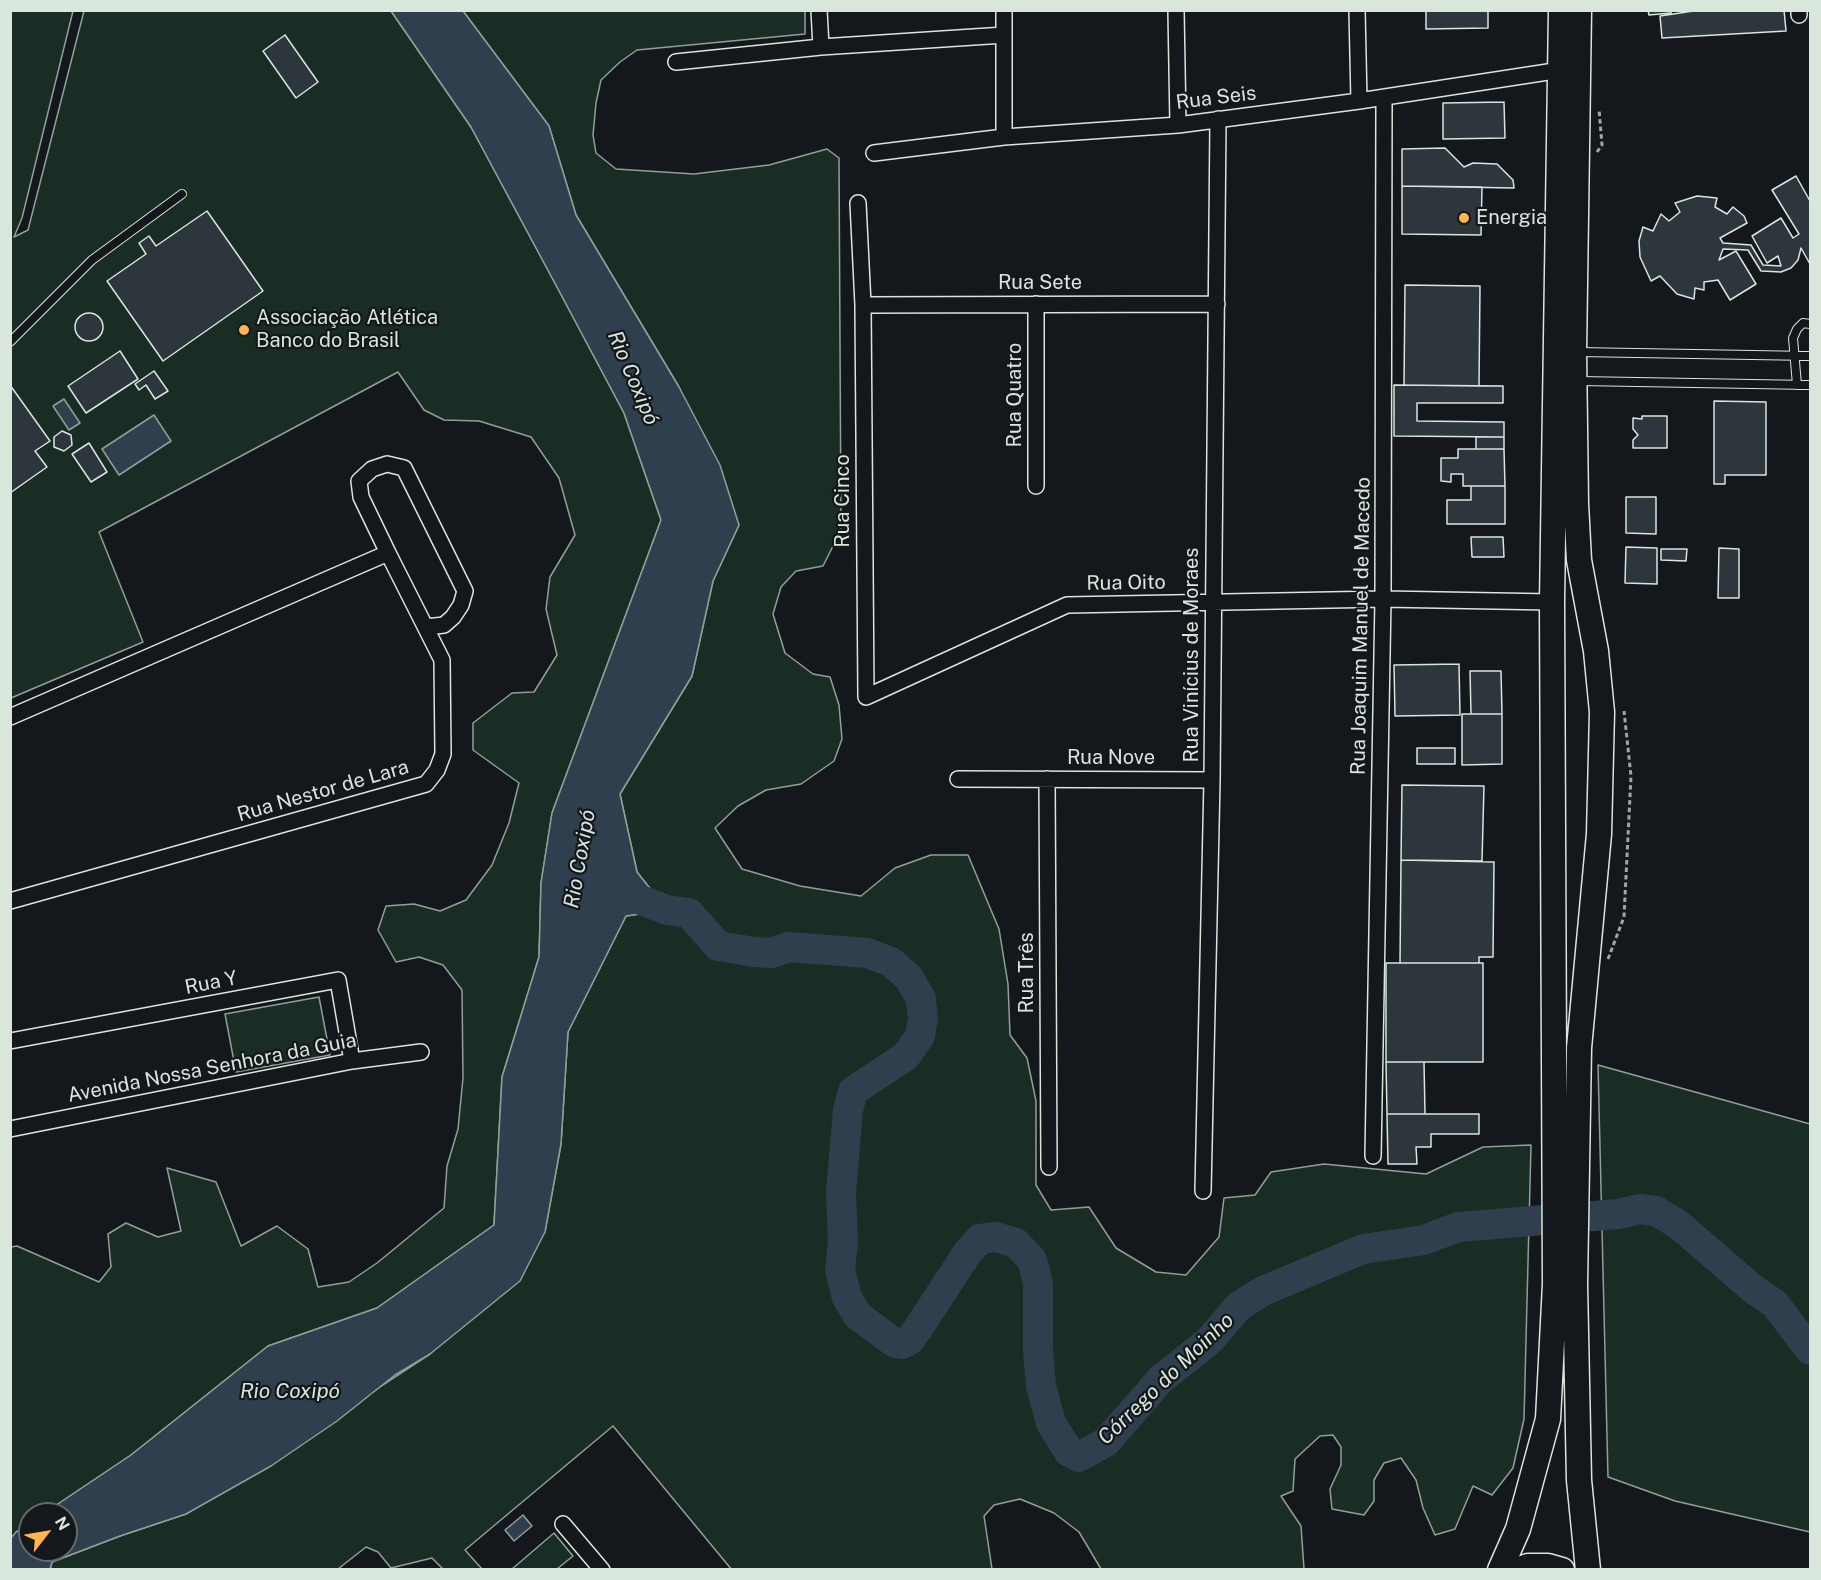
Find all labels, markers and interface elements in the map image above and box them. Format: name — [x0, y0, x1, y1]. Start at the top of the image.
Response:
street label: Rua Seis — [1174, 81, 1258, 115]
place label: Energia — [1476, 206, 1547, 230]
marker: Energia — [1457, 211, 1471, 225]
street label: Rua Sete — [998, 271, 1082, 295]
place label: Associação Atlética Banco do Brasil — [256, 306, 438, 353]
marker: Associação Atlética Banco do Brasil — [237, 323, 251, 337]
water label: Rio Coxipó — [602, 327, 664, 429]
street label: Rua Quatro — [1003, 343, 1027, 447]
street label: Rua Cinco — [831, 454, 855, 548]
street label: Rua Joaquim Manuel de Macedo — [1346, 477, 1376, 775]
street label: Rua Vinícius de Moraes — [1180, 548, 1204, 762]
street label: Rua Oito — [1086, 570, 1166, 596]
street label: Rua Nove — [1067, 746, 1155, 770]
street label: Rua Nestor de Lara — [234, 755, 412, 827]
water label: Rio Coxipó — [559, 808, 601, 910]
street label: Rua Três — [1015, 932, 1039, 1014]
street label: Rua Y — [183, 966, 239, 1000]
street label: Avenida Nossa Senhora da Guia — [66, 1028, 358, 1108]
water label: Córrego do Moinho — [1093, 1308, 1239, 1450]
water label: Rio Coxipó — [240, 1379, 340, 1405]
north arrow — [18, 1502, 78, 1562]
text: N — [51, 1513, 74, 1534]

